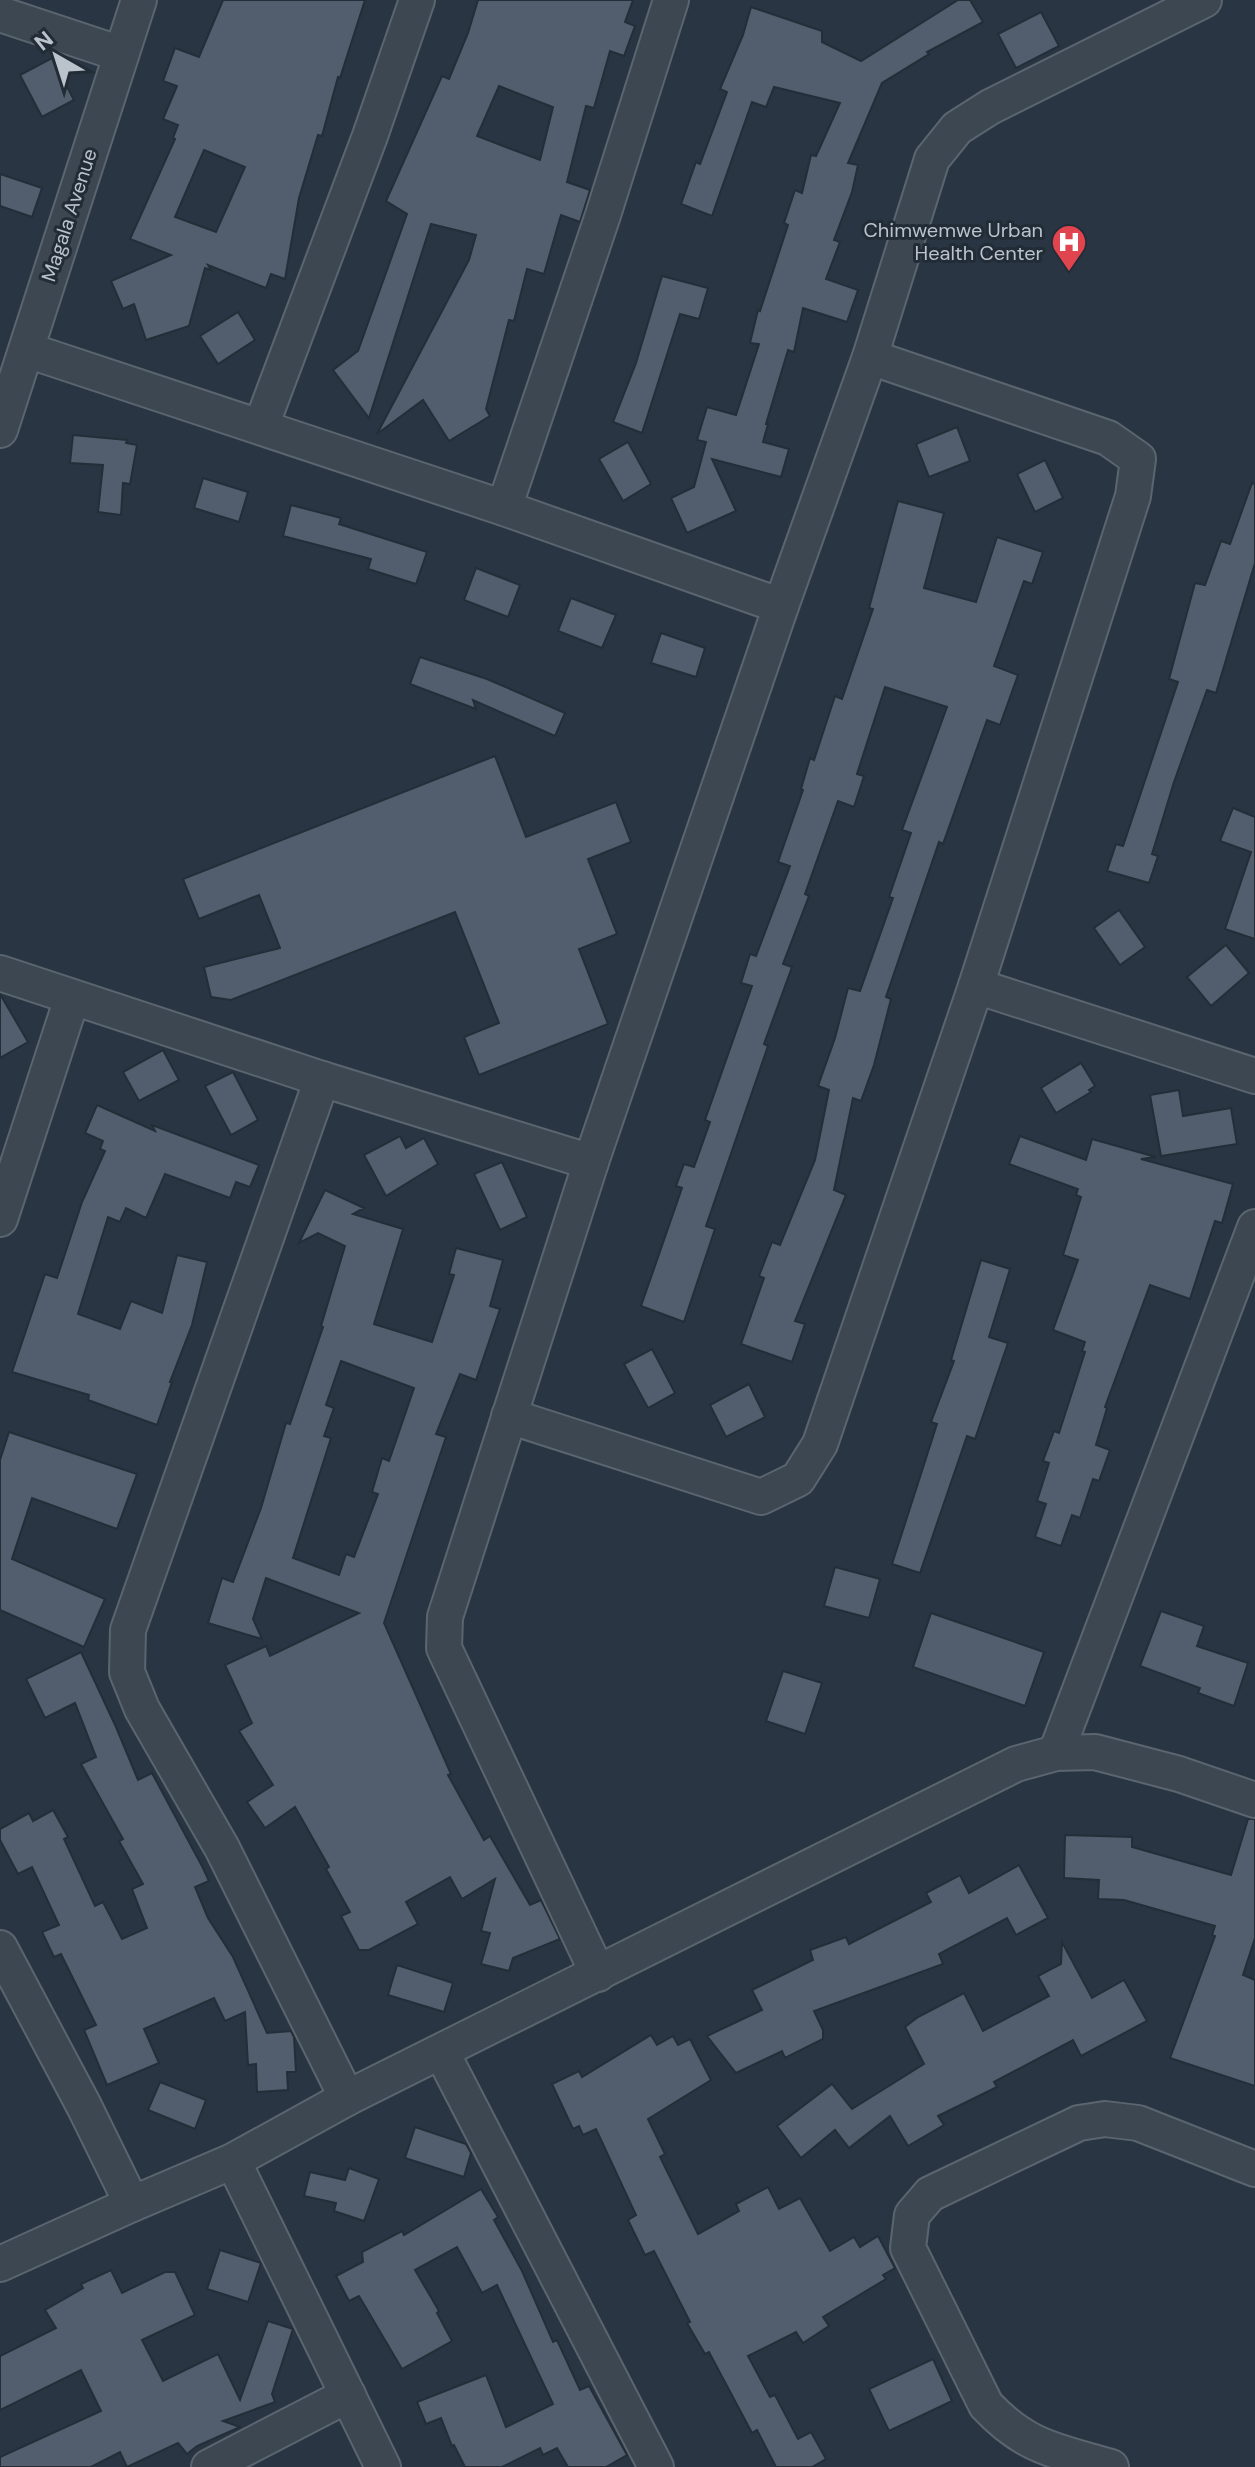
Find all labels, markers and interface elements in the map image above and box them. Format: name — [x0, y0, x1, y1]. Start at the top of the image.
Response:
north arrow — [16, 16, 96, 96]
text: N — [28, 25, 59, 57]
street label: Magala Avenue — [35, 145, 103, 285]
place label: Chimwemwe Urban Health Center — [864, 217, 1043, 266]
hospital icon: Chimwemwe Urban Health Center — [1050, 223, 1088, 273]

